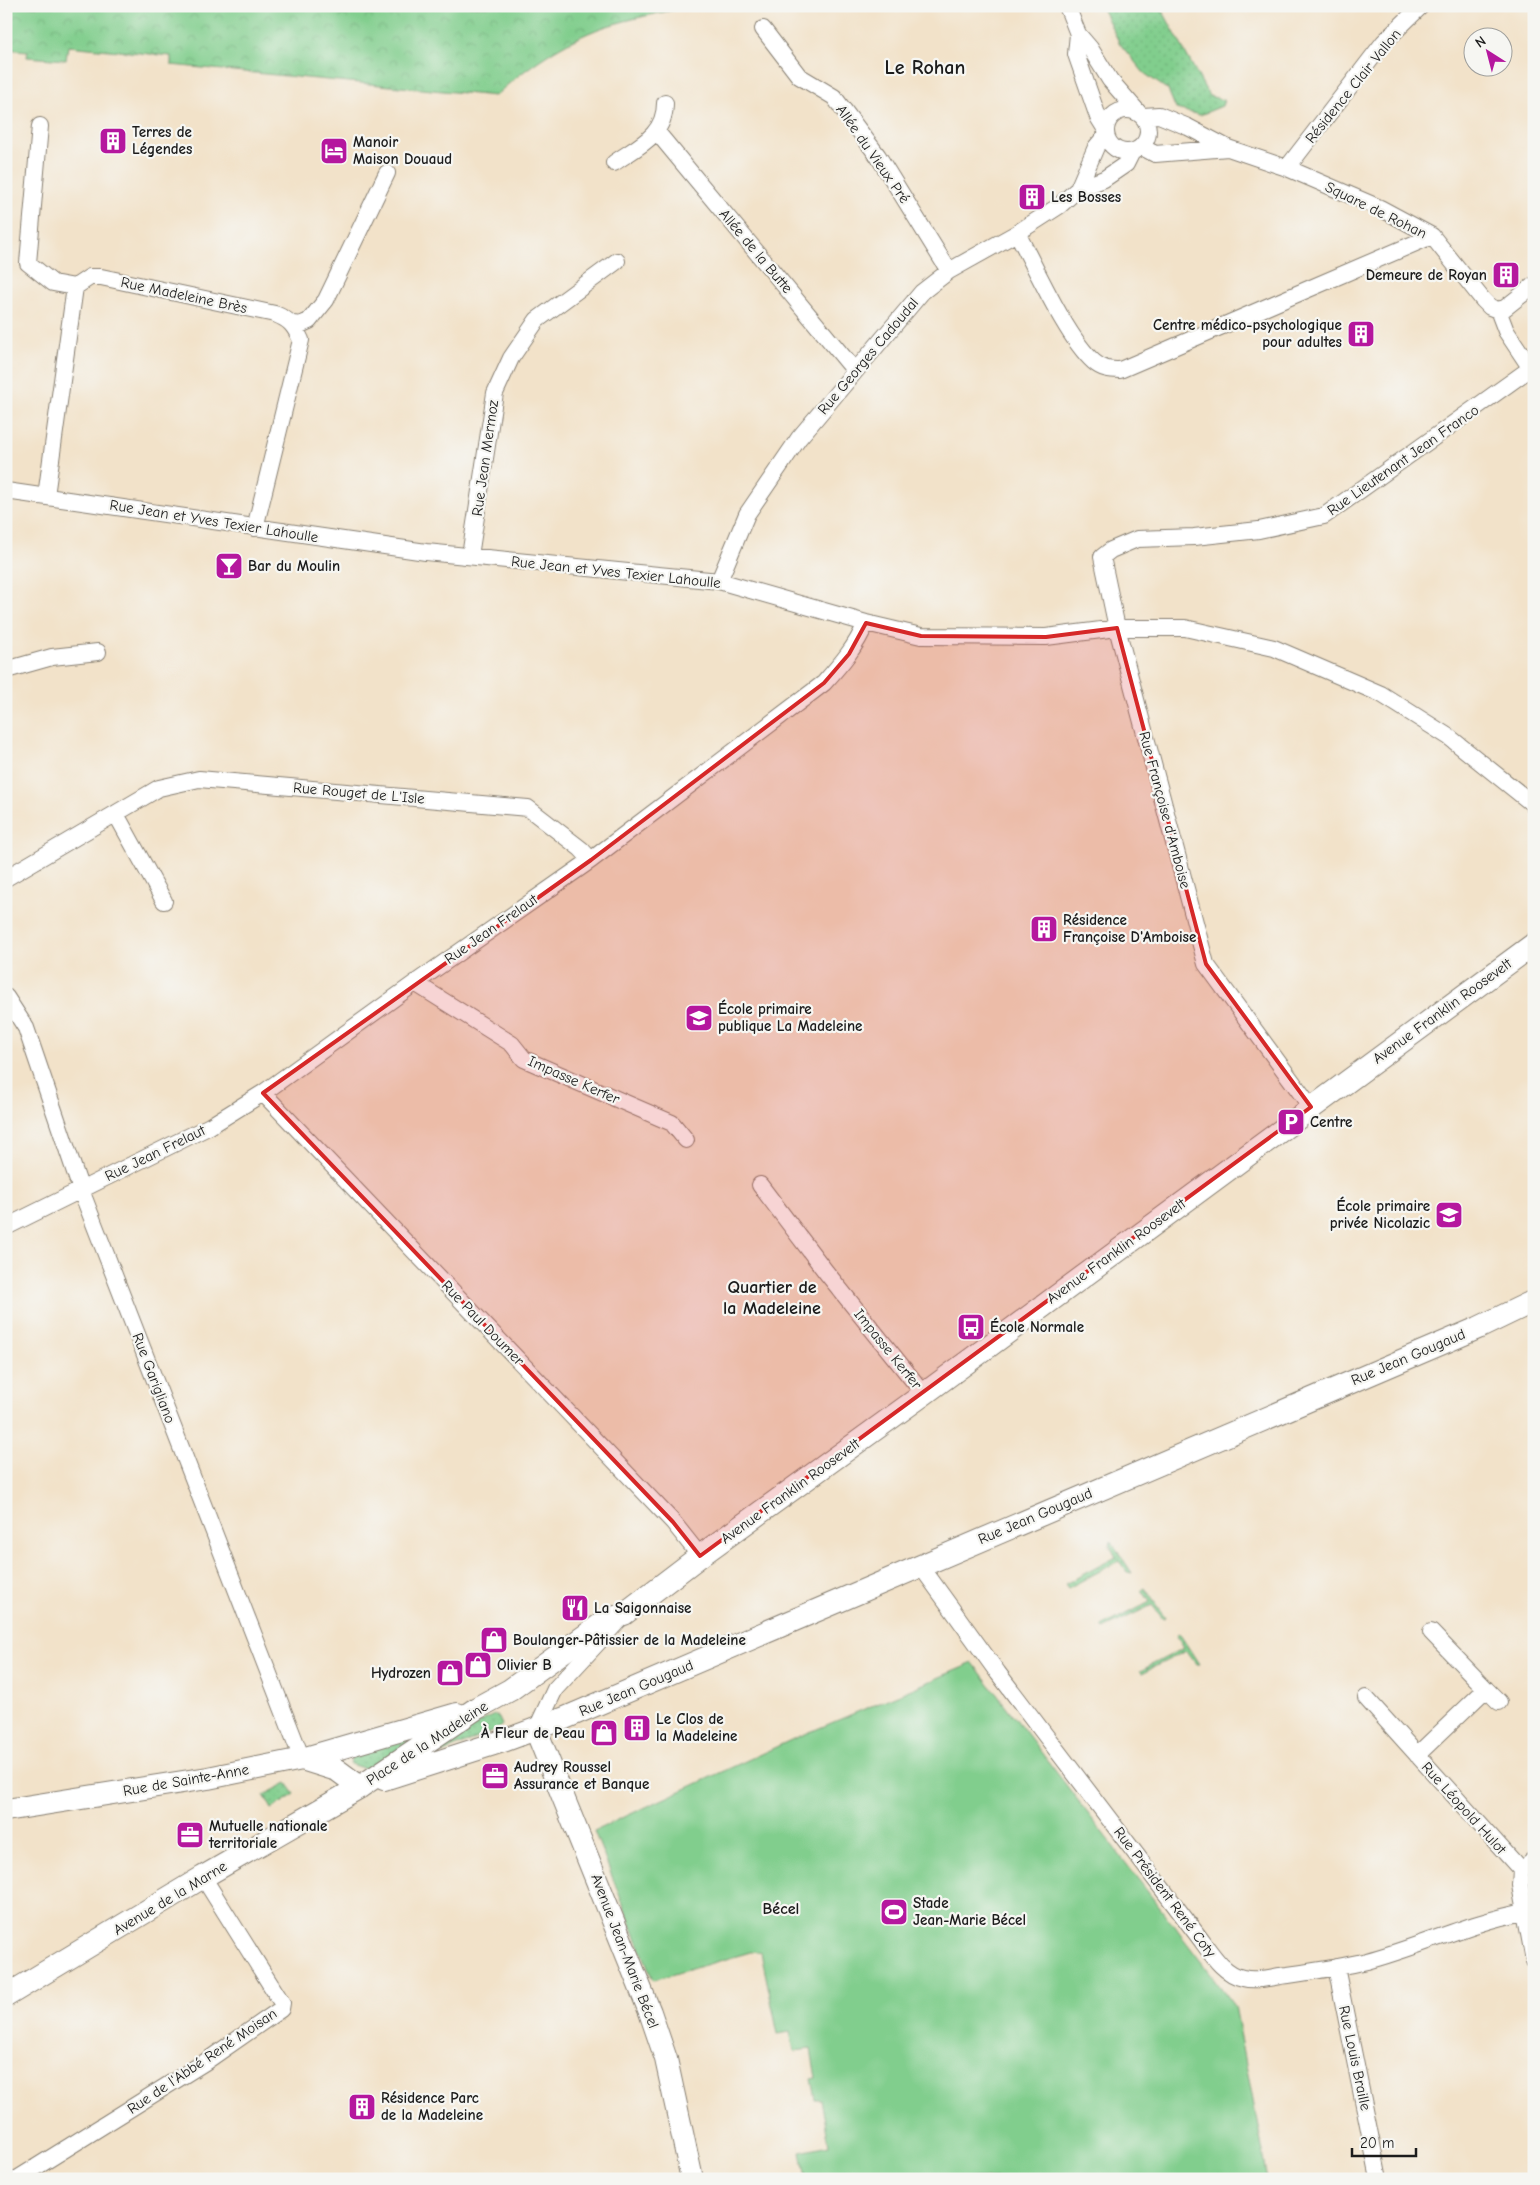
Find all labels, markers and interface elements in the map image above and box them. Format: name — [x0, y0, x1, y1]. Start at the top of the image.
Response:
street label: Résidence Clair Vallon — [1301, 25, 1405, 147]
north arrow — [1462, 28, 1512, 78]
text: N — [1472, 32, 1489, 51]
district label: Le Rohan — [885, 56, 965, 79]
street label: Allée du Vieux Pré — [832, 101, 914, 207]
place label: Terres de Légendes — [132, 123, 192, 158]
building icon: Terres de Légendes — [98, 126, 128, 156]
place label: Manoir Maison Douaud — [353, 133, 452, 168]
hotel icon: Manoir Maison Douaud — [319, 136, 349, 166]
street label: Square de Rohan — [1322, 178, 1430, 242]
building icon: Les Bosses — [1017, 182, 1047, 212]
place label: Les Bosses — [1051, 188, 1121, 206]
street label: Allée de la Butte — [716, 205, 797, 297]
building icon: Demeure de Royan — [1491, 260, 1521, 290]
place label: Demeure de Royan — [1366, 266, 1487, 284]
street label: Rue Madeleine Brès — [119, 273, 249, 317]
street label: Rue Georges Cadoudal — [814, 294, 922, 418]
place label: Centre médico-psychologique pour adultes — [1153, 316, 1342, 351]
building icon: Centre médico-psychologique pour adultes — [1346, 319, 1376, 349]
street label: Rue Jean Mermoz — [468, 398, 502, 517]
street label: Rue Lieutenant Jean Franco — [1324, 401, 1482, 519]
street label: Rue Jean et Yves Texier Lahoulle — [108, 496, 320, 546]
bar icon: Bar du Moulin — [214, 551, 244, 581]
street label: Rue Jean et Yves Texier Lahoulle — [510, 552, 722, 592]
place label: Bar du Moulin — [248, 557, 340, 575]
street label: Rue Françoise d'Amboise — [1135, 729, 1195, 891]
street label: Rue Rouget de L'Isle — [292, 778, 426, 808]
street label: Rue Jean Frelaut — [441, 890, 542, 968]
place label: Résidence Françoise D'Amboise — [1063, 911, 1196, 946]
building icon: Résidence Françoise D'Amboise — [1029, 914, 1059, 944]
street label: Avenue Franklin Roosevelt — [1369, 954, 1516, 1068]
place label: École primaire publique La Madeleine — [718, 999, 862, 1035]
school or university icon: École primaire publique La Madeleine — [684, 1003, 714, 1033]
street label: Impasse Kerfer — [525, 1052, 623, 1108]
parking icon: Centre — [1276, 1107, 1306, 1137]
place label: Centre — [1310, 1113, 1352, 1131]
street label: Rue Jean Frelaut — [102, 1121, 209, 1185]
street label: Avenue Franklin Roosevelt — [1043, 1194, 1190, 1308]
place label: École primaire privée Nicolazic — [1330, 1196, 1430, 1232]
school or university icon: École primaire privée Nicolazic — [1434, 1200, 1464, 1230]
street label: Rue Paul Doumer — [438, 1277, 528, 1369]
district label: Quartier de la Madeleine — [723, 1277, 821, 1319]
street label: Impasse Kerfer — [850, 1305, 926, 1393]
bus stop icon: École Normale — [956, 1312, 986, 1342]
place label: École Normale — [990, 1317, 1084, 1336]
street label: Rue Jean Gougaud — [1348, 1325, 1468, 1389]
street label: Rue Garigliano — [128, 1330, 180, 1426]
street label: Avenue Franklin Roosevelt — [717, 1434, 864, 1548]
street label: Rue Jean Gougaud — [975, 1484, 1095, 1548]
restaurant icon: La Saigonnaise — [560, 1593, 590, 1623]
place label: La Saigonnaise — [594, 1599, 691, 1617]
shop icon: Boulanger-Pâtissier de la Madeleine — [479, 1625, 509, 1655]
place label: Boulanger-Pâtissier de la Madeleine — [513, 1631, 746, 1649]
shop icon: Olivier B — [463, 1650, 493, 1680]
place label: Olivier B — [497, 1656, 552, 1674]
street label: Rue Jean Gougaud — [576, 1656, 696, 1720]
shop icon: Hydrozen — [435, 1658, 465, 1688]
place label: Hydrozen — [371, 1664, 431, 1682]
street label: Place de la Madeleine — [363, 1697, 492, 1789]
place label: Le Clos de la Madeleine — [656, 1710, 737, 1745]
building icon: Le Clos de la Madeleine — [622, 1713, 652, 1743]
shop icon: À Fleur de Peau — [589, 1718, 619, 1748]
place label: À Fleur de Peau — [481, 1723, 585, 1742]
place label: Audrey Roussel Assurance et Banque — [514, 1758, 649, 1793]
street label: Rue Léopold Hulot — [1418, 1758, 1511, 1858]
street label: Rue de Sainte-Anne — [122, 1760, 251, 1800]
office icon: Audrey Roussel Assurance et Banque — [480, 1761, 510, 1791]
place label: Mutuelle nationale territoriale — [208, 1817, 327, 1852]
office icon: Mutuelle nationale territoriale — [175, 1820, 205, 1850]
street label: Rue Président René Coty — [1110, 1823, 1220, 1961]
street label: Avenue de la Marne — [110, 1857, 230, 1939]
street label: Avenue Jean-Marie Bécel — [587, 1871, 663, 2031]
place label: Stade Jean-Marie Bécel — [913, 1894, 1026, 1929]
sports icon: Stade Jean-Marie Bécel — [879, 1897, 909, 1927]
district label: Bécel — [763, 1900, 799, 1918]
street label: Rue de l'Abbé René Moisan — [124, 2004, 280, 2118]
street label: Rue Louis Braille — [1335, 2004, 1375, 2113]
place label: Résidence Parc de la Madeleine — [381, 2089, 483, 2124]
building icon: Résidence Parc de la Madeleine — [347, 2092, 377, 2122]
scale bar — [1352, 2125, 1416, 2157]
text: 20 m — [1360, 2134, 1394, 2152]

